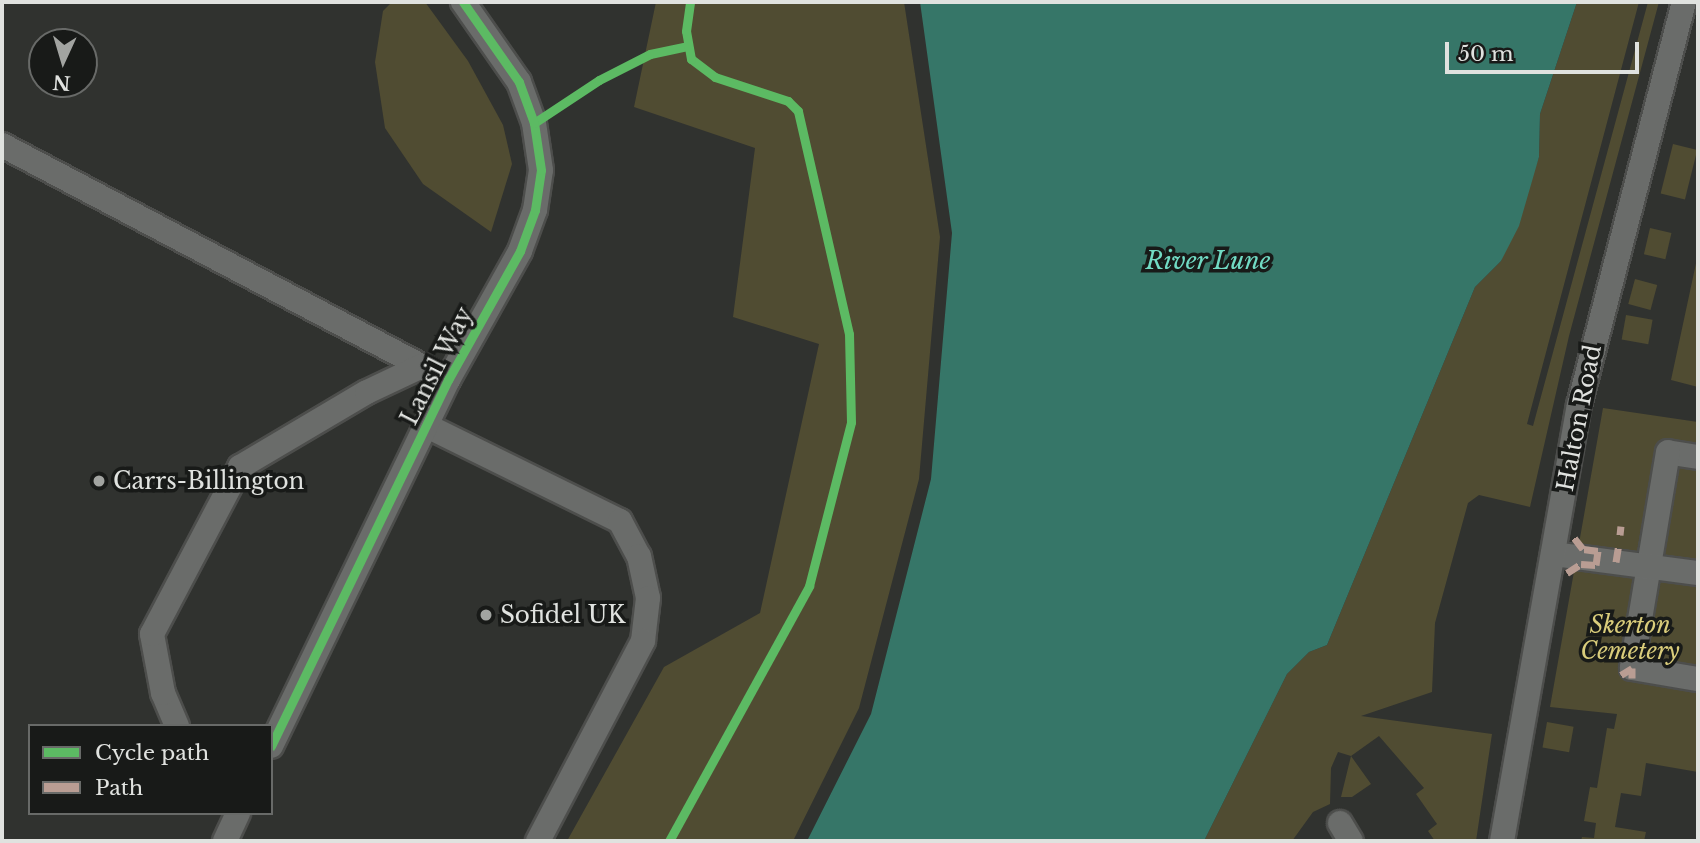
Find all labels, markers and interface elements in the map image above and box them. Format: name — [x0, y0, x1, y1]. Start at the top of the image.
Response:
north arrow — [28, 28, 98, 98]
scale bar — [1448, 28, 1642, 72]
text: 50 m — [1458, 41, 1513, 67]
text: N — [52, 70, 71, 95]
water label: River Lune — [1145, 247, 1271, 275]
street label: Lansil Way — [395, 302, 479, 430]
street label: Halton Road — [1551, 342, 1607, 494]
place label: Carrs-Billington — [113, 467, 304, 495]
marker: Carrs-Billington — [91, 473, 107, 489]
place label: Sofidel UK — [500, 601, 625, 629]
marker: Sofidel UK — [478, 607, 494, 623]
park label: Skerton Cemetery — [1580, 611, 1680, 665]
legend — [28, 724, 273, 815]
text: Cycle path — [95, 740, 209, 766]
text: Path — [95, 775, 143, 801]

